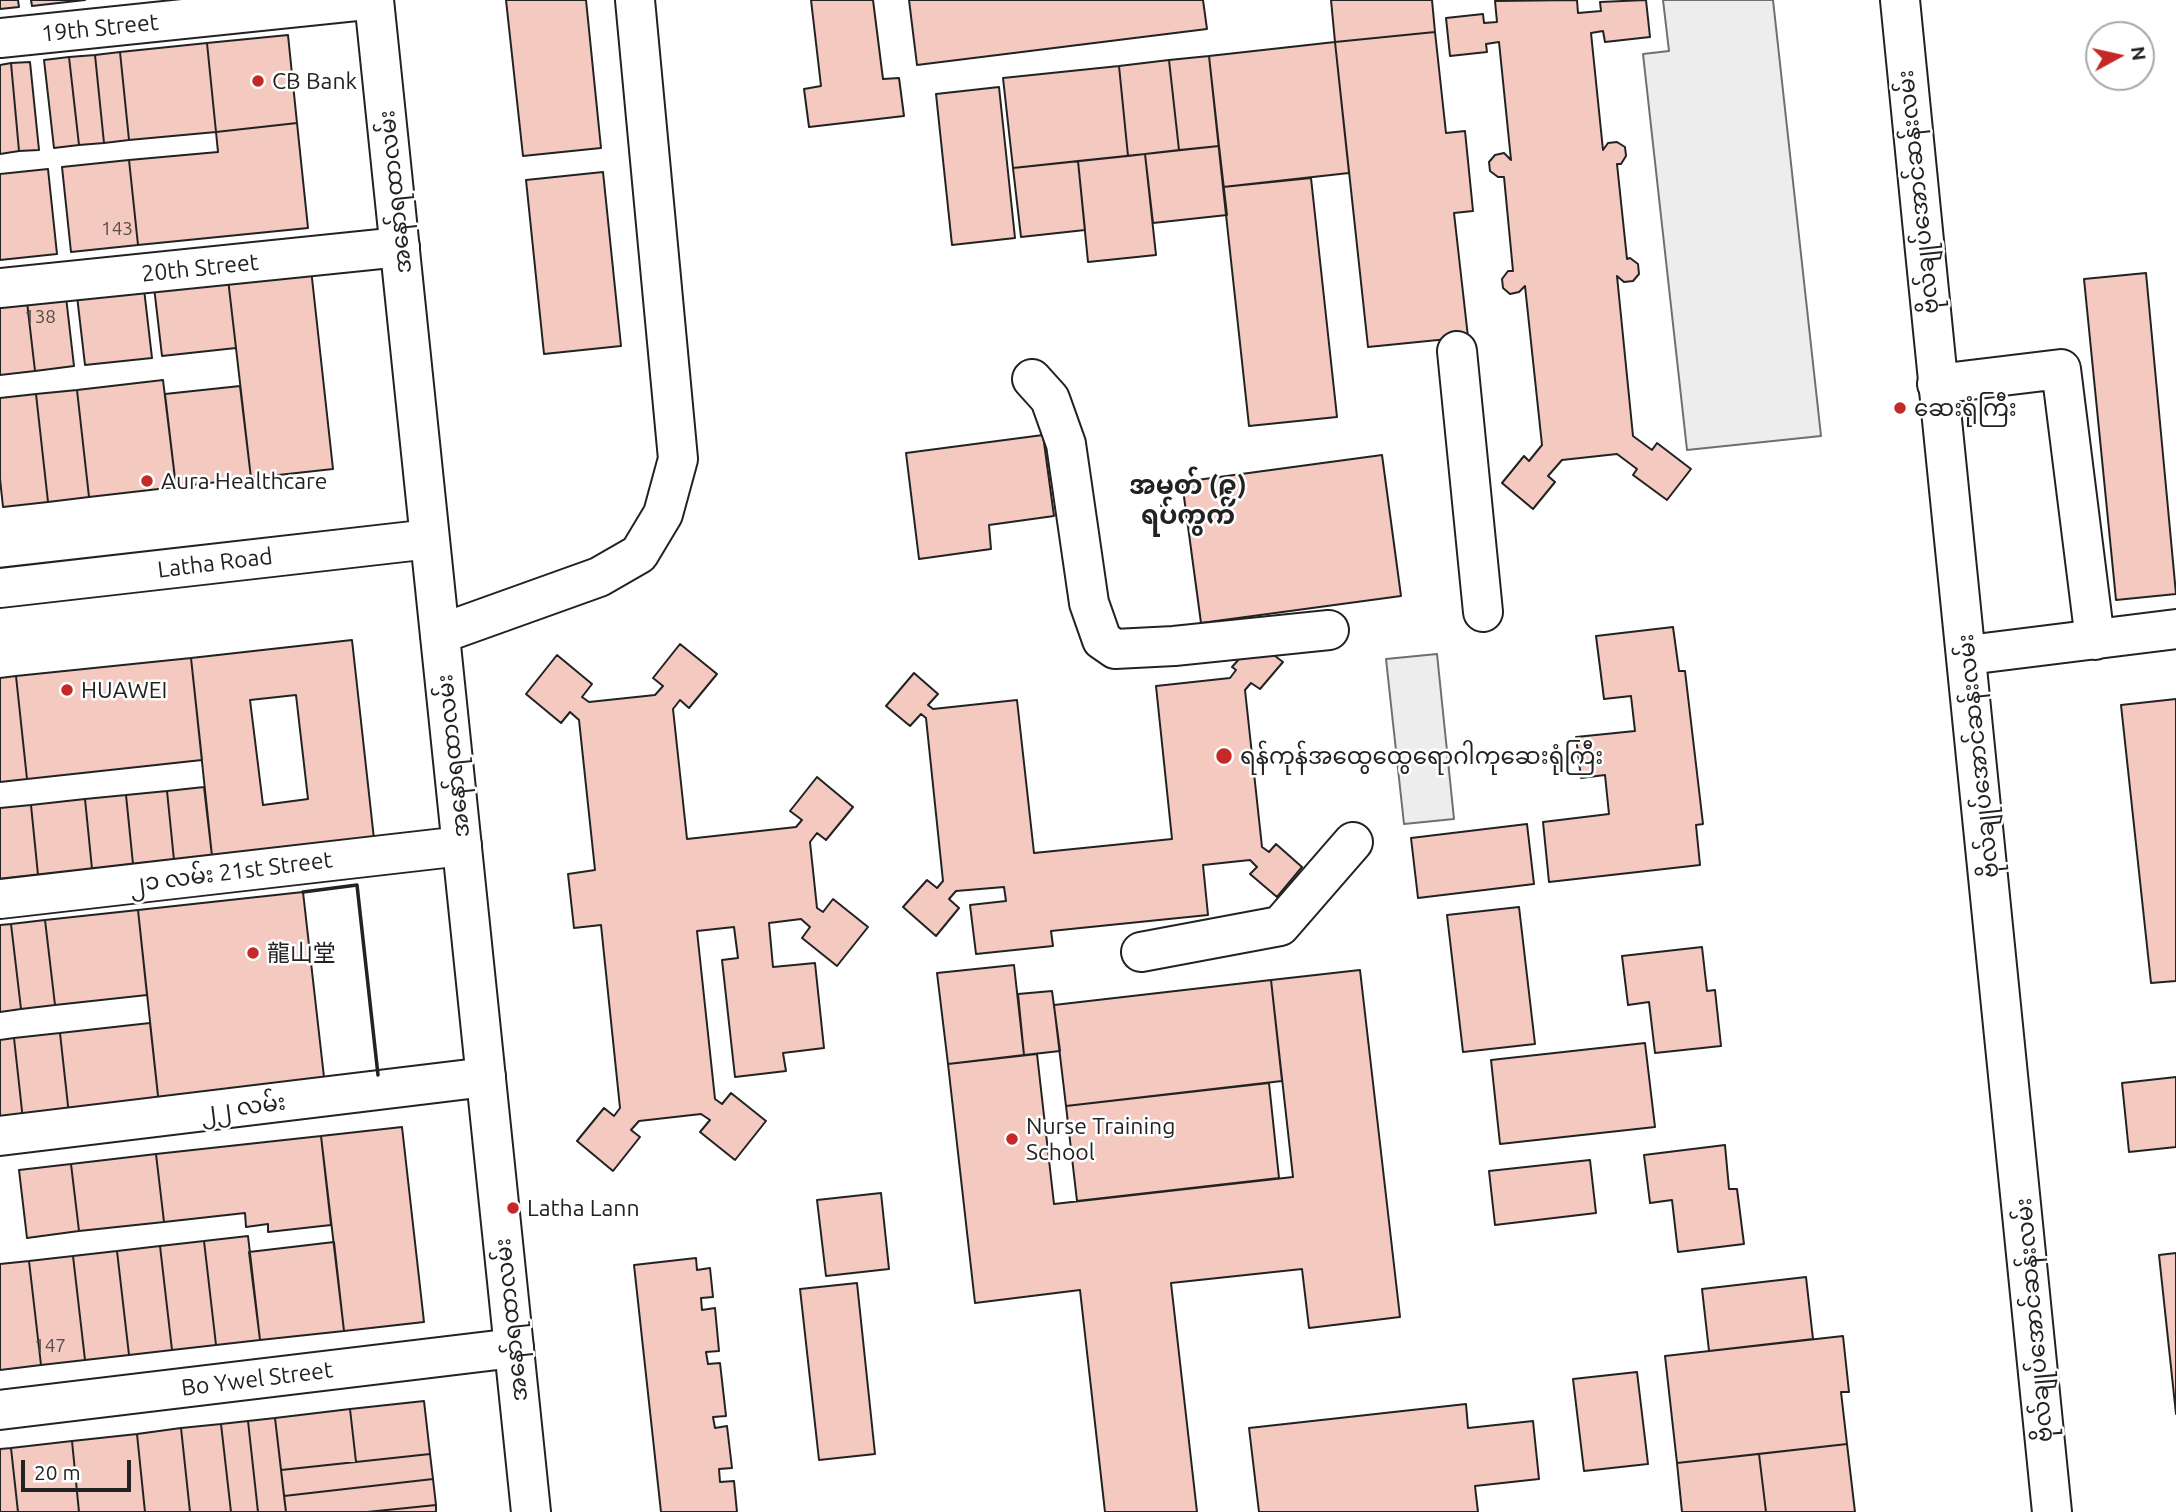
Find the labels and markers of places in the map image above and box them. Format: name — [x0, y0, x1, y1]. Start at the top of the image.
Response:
place label: CB Bank — [272, 67, 357, 95]
marker: CB Bank — [250, 73, 266, 89]
place label: ဆေးရုံကြီး — [1914, 394, 2017, 422]
marker: ဆေးရုံကြီး — [1892, 400, 1908, 416]
place label: Aura Healthcare — [161, 467, 327, 495]
marker: Aura Healthcare — [139, 473, 155, 489]
place label: HUAWEI — [81, 676, 167, 704]
marker: HUAWEI — [59, 682, 75, 698]
place label: ရန်ကုန်အထွေထွေရောဂါကုဆေးရုံကြီး — [1240, 742, 1603, 770]
marker: ရန်ကုန်အထွေထွေရောဂါကုဆေးရုံကြီး — [1214, 746, 1234, 766]
place label: 龍山堂 — [267, 939, 336, 967]
marker: 龍山堂 — [245, 945, 261, 961]
place label: Nurse Training School — [1026, 1112, 1175, 1166]
marker: Nurse Training School — [1004, 1131, 1020, 1147]
place label: Latha Lann — [527, 1194, 640, 1222]
marker: Latha Lann — [505, 1200, 521, 1216]

